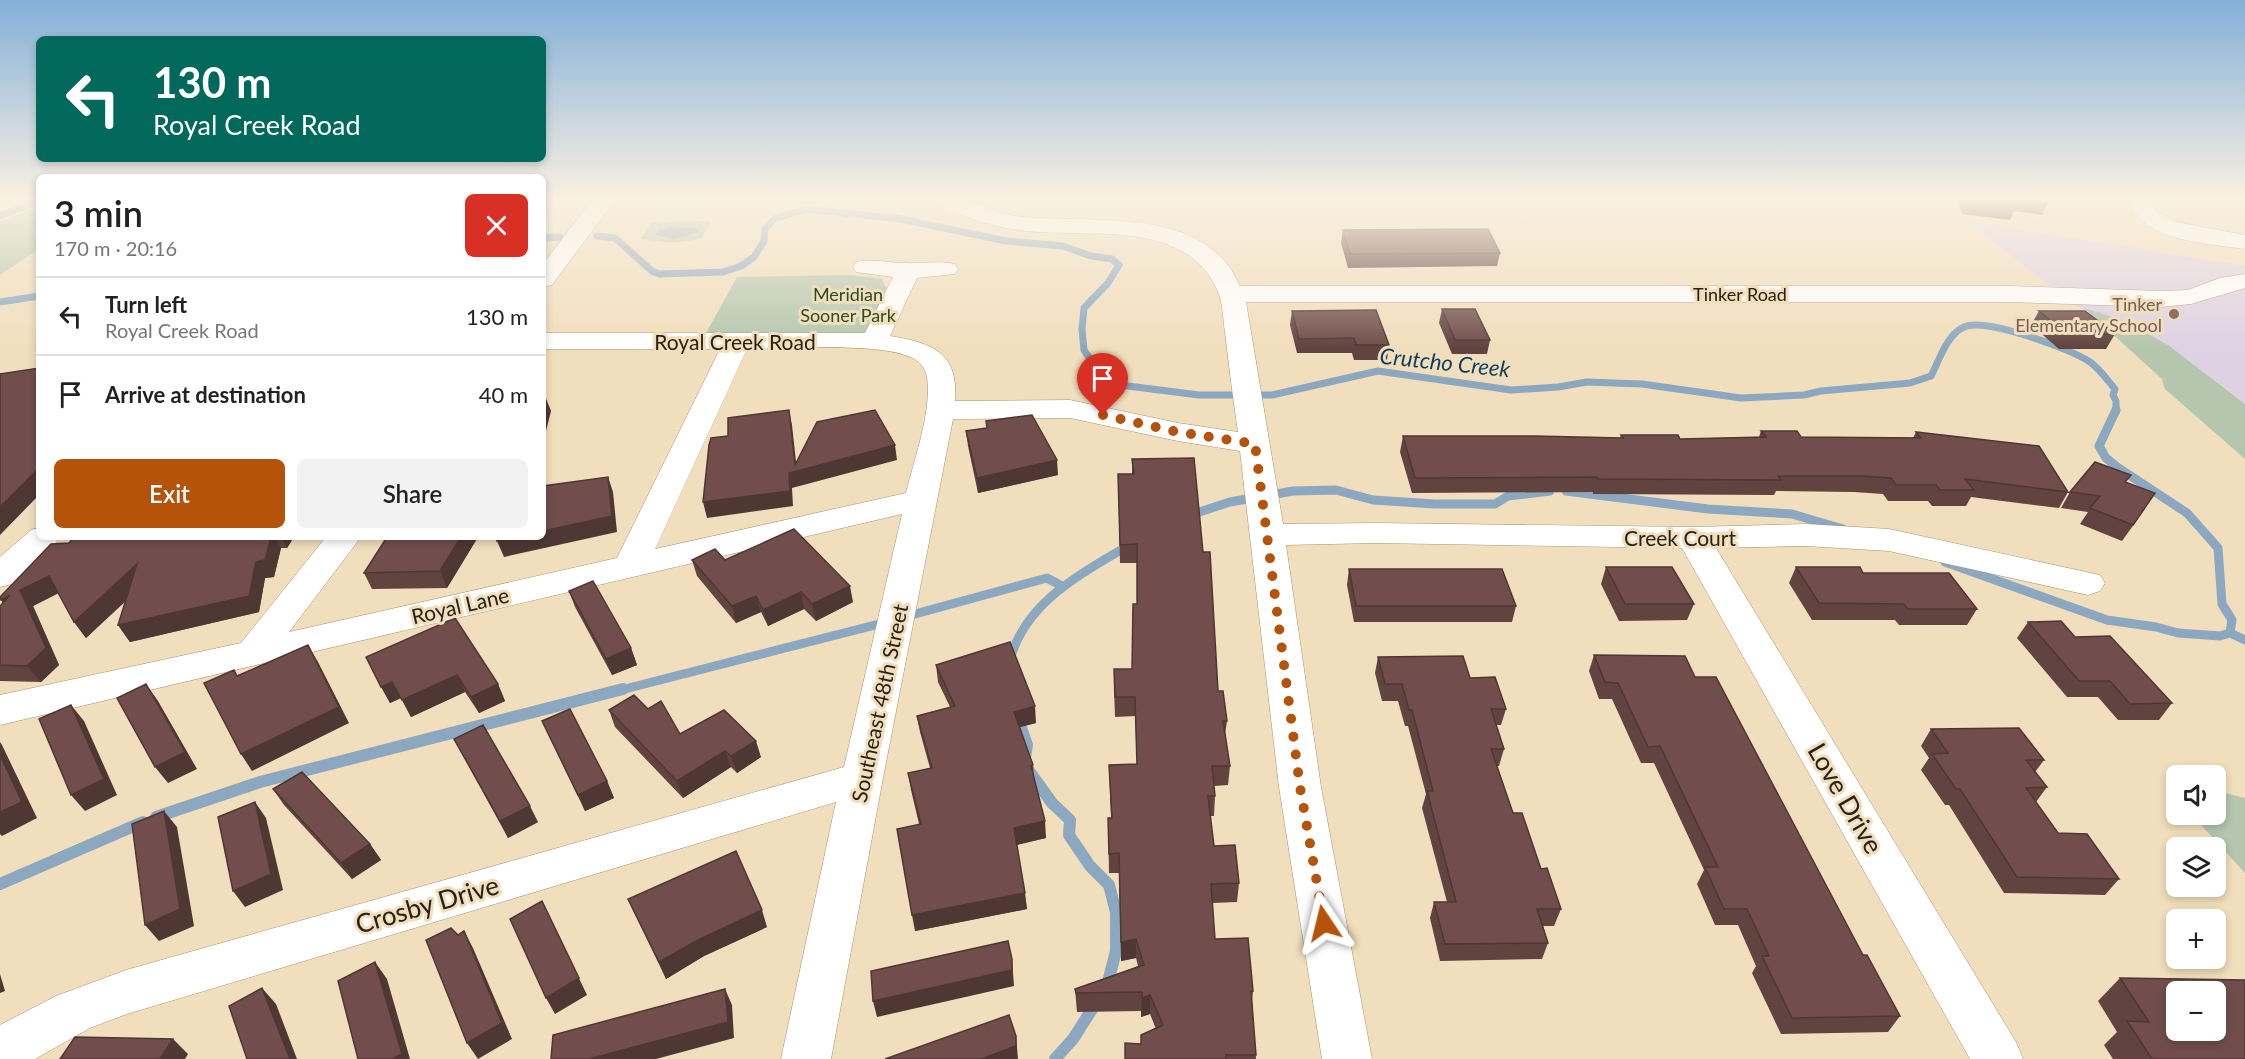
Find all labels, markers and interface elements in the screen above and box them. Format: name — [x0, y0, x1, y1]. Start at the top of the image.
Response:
text: 130 m — [153, 57, 271, 107]
icon: left — [54, 60, 132, 138]
text: Royal Creek Road — [153, 108, 361, 141]
text: 3 min — [54, 191, 143, 235]
button: close — [465, 194, 528, 257]
text: 170 m · 20:16 — [54, 236, 177, 260]
park label: Meridian Sooner Park — [800, 283, 897, 326]
street label: Tinker Road — [1693, 283, 1787, 305]
text: Turn left — [105, 291, 187, 318]
place label: Tinker Elementary School — [2015, 293, 2162, 336]
icon: left — [54, 300, 87, 333]
text: 130 m — [466, 303, 528, 330]
marker: Tinker Elementary School — [2167, 307, 2181, 321]
text: Royal Creek Road — [105, 318, 259, 342]
street label: Royal Creek Road — [654, 329, 816, 354]
water label: Crutcho Creek — [1379, 342, 1512, 382]
pin — [1077, 353, 1128, 415]
icon: arrive — [1086, 362, 1119, 395]
icon: arrive — [54, 378, 87, 411]
text: Arrive at destination — [105, 381, 306, 408]
text: 40 m — [479, 381, 528, 408]
button: Exit — [54, 459, 285, 528]
button: Share — [297, 459, 528, 528]
street label: Creek Court — [1624, 525, 1736, 550]
street label: Royal Lane — [409, 582, 511, 628]
street label: Southeast 48th Street — [846, 601, 912, 804]
street label: Love Drive — [1802, 737, 1890, 859]
map controls — [2166, 765, 2226, 1041]
button: sound — [2166, 765, 2226, 825]
button: layers — [2166, 837, 2226, 897]
street label: Crosby Drive — [352, 868, 502, 940]
position arrow — [1292, 891, 1356, 955]
button: + — [2166, 909, 2226, 969]
button: − — [2166, 981, 2226, 1041]

